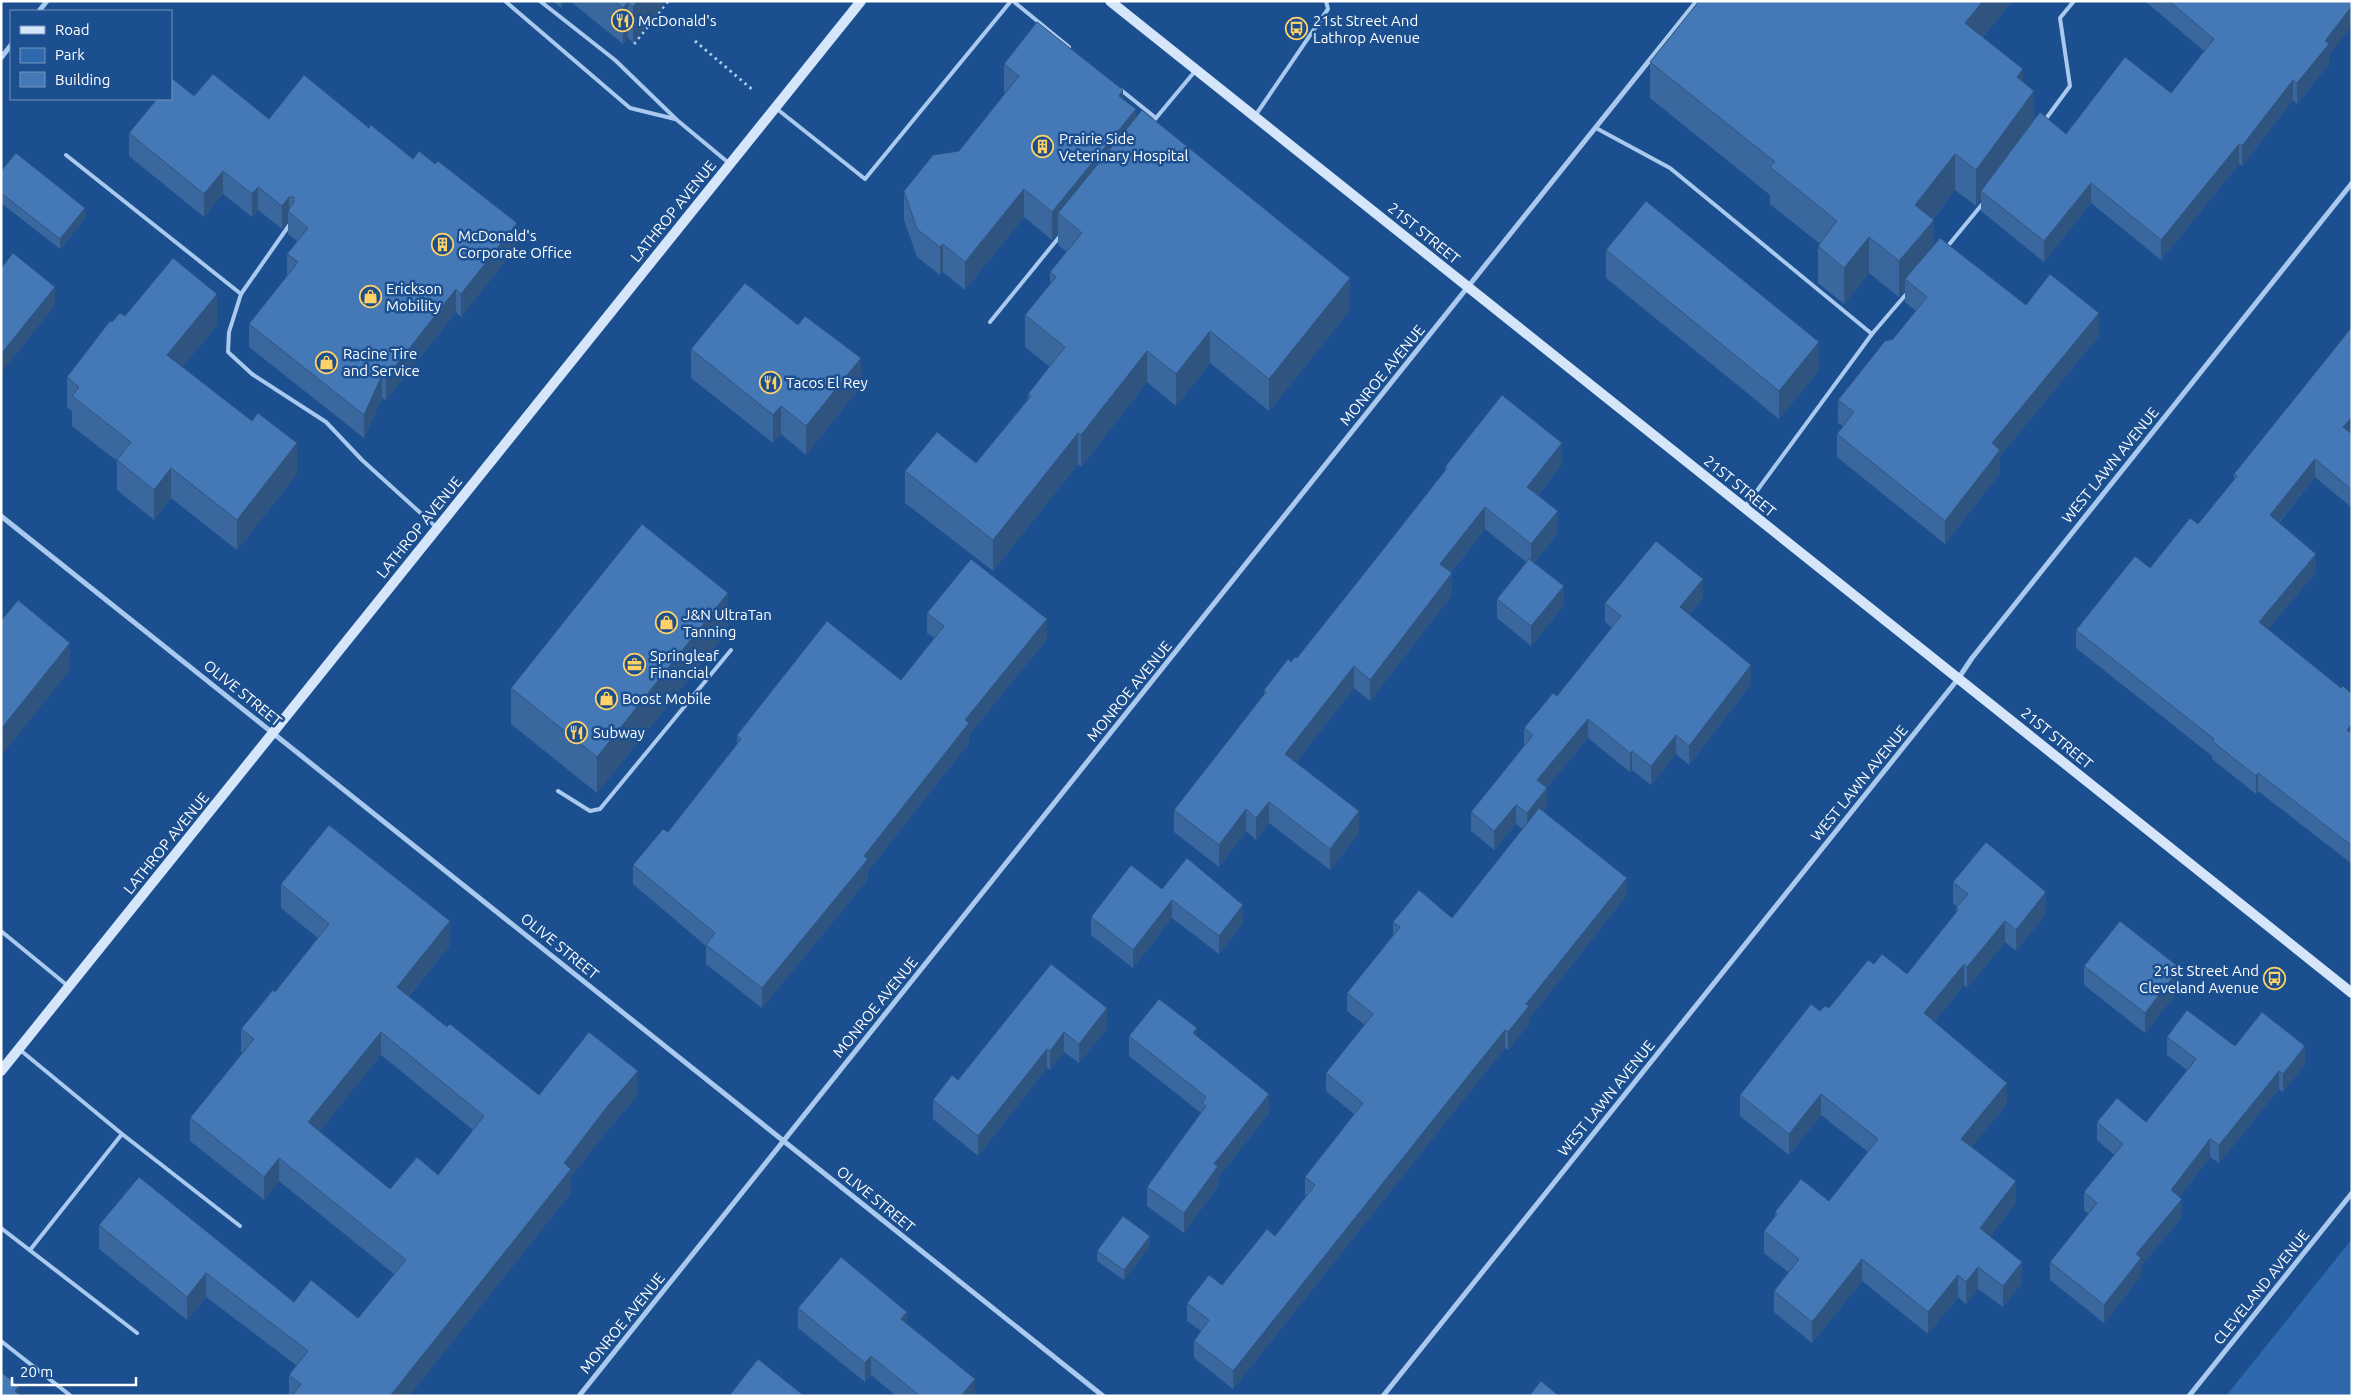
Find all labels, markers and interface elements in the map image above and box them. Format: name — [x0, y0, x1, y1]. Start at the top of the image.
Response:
restaurant icon: McDonald's — [610, 8, 634, 32]
legend — [10, 10, 172, 100]
place label: McDonald's — [638, 12, 716, 29]
place label: 21st Street And Lathrop Avenue — [1313, 12, 1420, 46]
bus stop icon: 21st Street And Lathrop Avenue — [1285, 17, 1309, 41]
text: Road — [55, 21, 90, 38]
text: Park — [55, 46, 85, 63]
text: Building — [55, 71, 110, 88]
place label: Prairie Side Veterinary Hospital — [1059, 130, 1188, 164]
building icon: Prairie Side Veterinary Hospital — [1031, 135, 1055, 159]
street label: LATHROP AVENUE — [627, 157, 719, 265]
street label: 21ST STREET — [1385, 199, 1464, 267]
place label: McDonald's Corporate Office — [458, 227, 572, 261]
building icon: McDonald's Corporate Office — [430, 232, 454, 256]
place label: Erickson Mobility — [386, 280, 442, 314]
shop icon: Erickson Mobility — [358, 285, 382, 309]
street label: MONROE AVENUE — [1336, 321, 1428, 429]
place label: Racine Tire and Service — [343, 345, 420, 379]
shop icon: Racine Tire and Service — [315, 350, 339, 374]
restaurant icon: Tacos El Rey — [758, 370, 782, 394]
place label: Tacos El Rey — [786, 374, 868, 391]
street label: WEST LAWN AVENUE — [2058, 404, 2162, 526]
street label: 21ST STREET — [1701, 452, 1780, 520]
street label: LATHROP AVENUE — [373, 473, 465, 581]
place label: J&N UltraTan Tanning — [683, 606, 772, 640]
shop icon: J&N UltraTan Tanning — [655, 611, 679, 635]
street label: MONROE AVENUE — [1083, 637, 1175, 745]
place label: Springleaf Financial — [650, 647, 719, 681]
office icon: Springleaf Financial — [622, 652, 646, 676]
street label: OLIVE STREET — [201, 656, 286, 730]
shop icon: Boost Mobile — [594, 686, 618, 710]
place label: Boost Mobile — [622, 690, 711, 707]
street label: 21ST STREET — [2018, 704, 2097, 772]
restaurant icon: Subway — [565, 720, 589, 744]
street label: WEST LAWN AVENUE — [1807, 722, 1911, 844]
place label: Subway — [593, 724, 645, 741]
street label: LATHROP AVENUE — [120, 789, 212, 897]
street label: OLIVE STREET — [518, 909, 603, 983]
street label: MONROE AVENUE — [829, 953, 921, 1061]
place label: 21st Street And Cleveland Avenue — [2139, 962, 2259, 996]
bus stop icon: 21st Street And Cleveland Avenue — [2263, 967, 2287, 991]
street label: WEST LAWN AVENUE — [1554, 1037, 1658, 1159]
street label: OLIVE STREET — [834, 1162, 919, 1236]
street label: CLEVELAND AVENUE — [2210, 1226, 2312, 1348]
street label: MONROE AVENUE — [576, 1269, 668, 1377]
scale bar — [12, 1354, 136, 1386]
text: 20 m — [20, 1363, 53, 1380]

